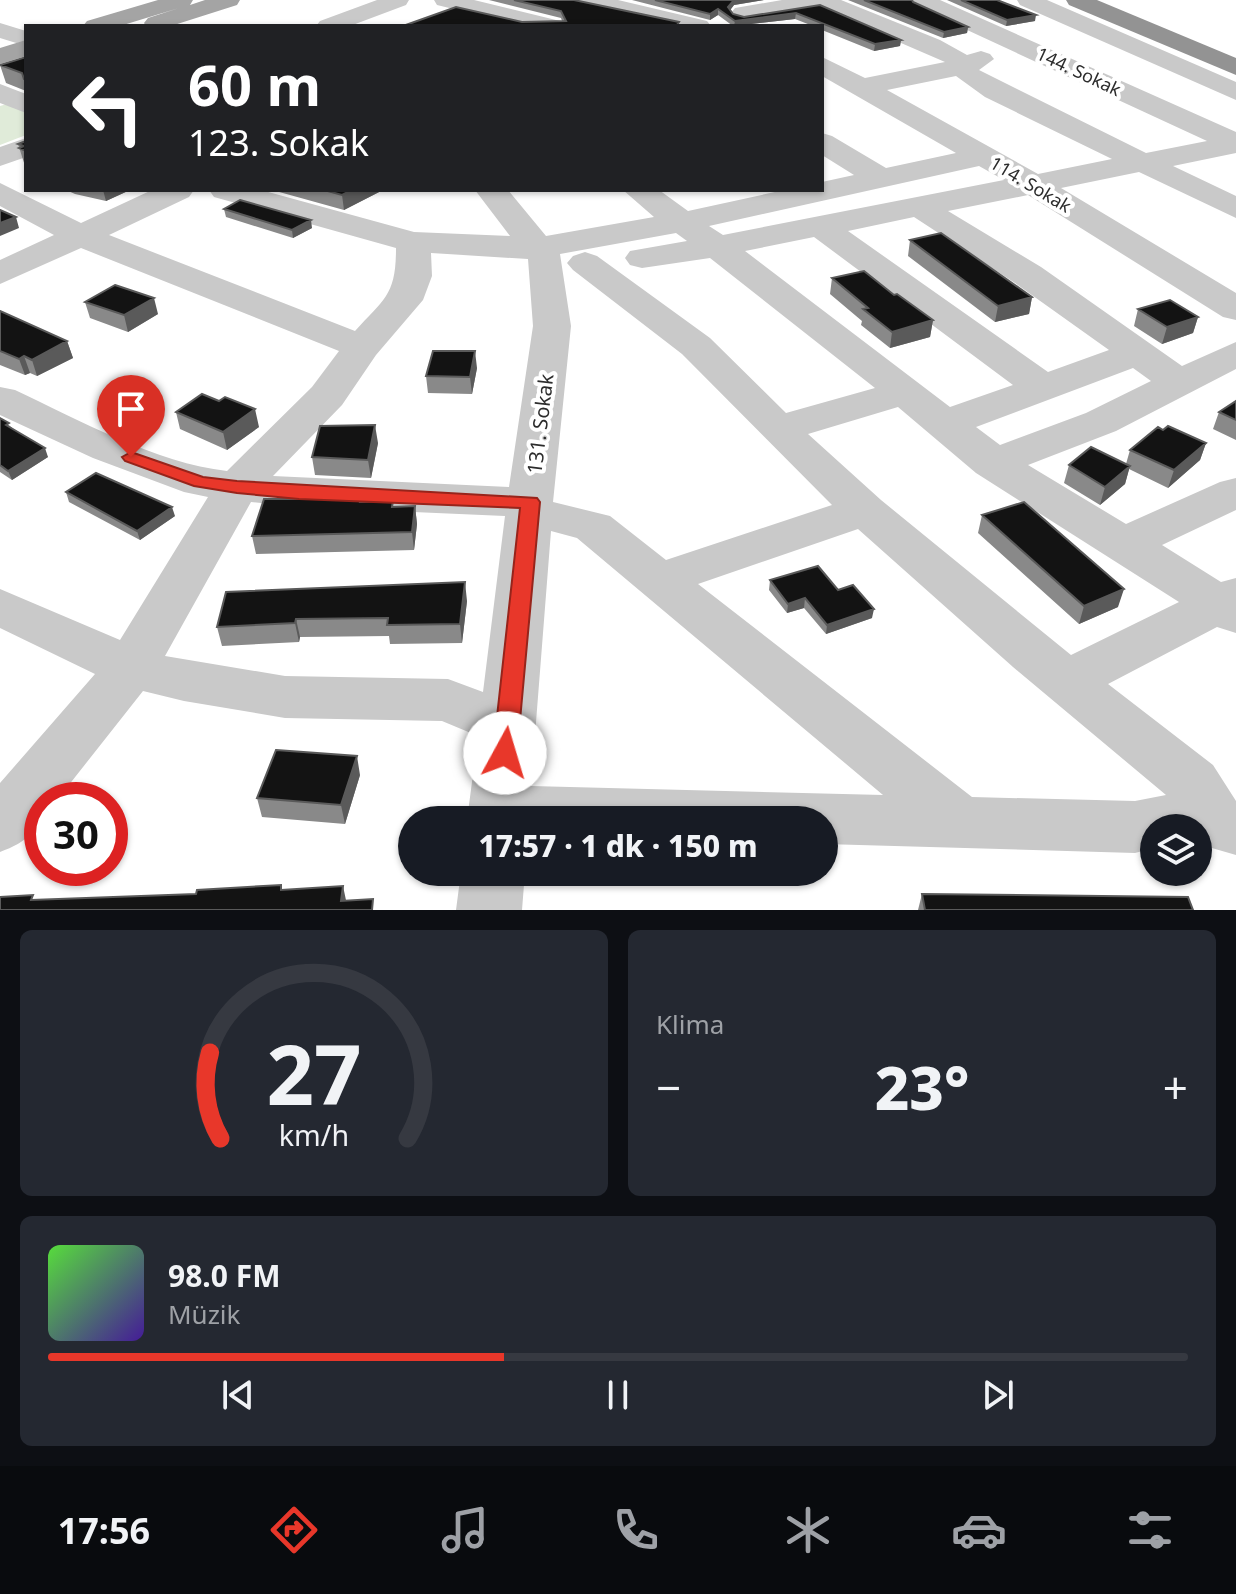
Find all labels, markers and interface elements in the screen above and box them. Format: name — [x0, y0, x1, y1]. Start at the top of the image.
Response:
street label: 144. Sokak — [1033, 41, 1125, 101]
text: 60 m — [188, 46, 321, 122]
icon: left — [56, 56, 160, 160]
text: 123. Sokak — [188, 118, 369, 167]
street label: 114. Sokak — [986, 150, 1076, 218]
street label: 131. Sokak — [520, 372, 560, 476]
pin — [97, 375, 165, 457]
icon: arrive — [109, 387, 153, 431]
position arrow — [463, 711, 547, 795]
speed limit sign: 30 — [24, 782, 128, 886]
map controls — [1140, 814, 1212, 886]
button: layers — [1140, 814, 1212, 886]
text: 17:57 · 1 dk · 150 m — [479, 825, 758, 866]
text: Klima — [656, 1006, 724, 1042]
text: 27 — [266, 1016, 362, 1129]
text: 23° — [875, 1046, 969, 1128]
text: − — [656, 1057, 681, 1117]
text: + — [1163, 1057, 1188, 1117]
text: km/h — [279, 1115, 349, 1154]
text: 98.0 FM — [168, 1255, 280, 1296]
text: Müzik — [168, 1296, 240, 1332]
icon: previous — [216, 1373, 260, 1417]
icon: pause — [596, 1373, 640, 1417]
icon: next — [976, 1373, 1020, 1417]
icon: directions — [266, 1502, 322, 1558]
icon: music — [437, 1502, 493, 1558]
icon: phone — [608, 1502, 664, 1558]
icon: climate — [780, 1502, 836, 1558]
icon: car — [951, 1502, 1007, 1558]
icon: filters — [1122, 1502, 1178, 1558]
text: 17:56 — [58, 1506, 150, 1555]

